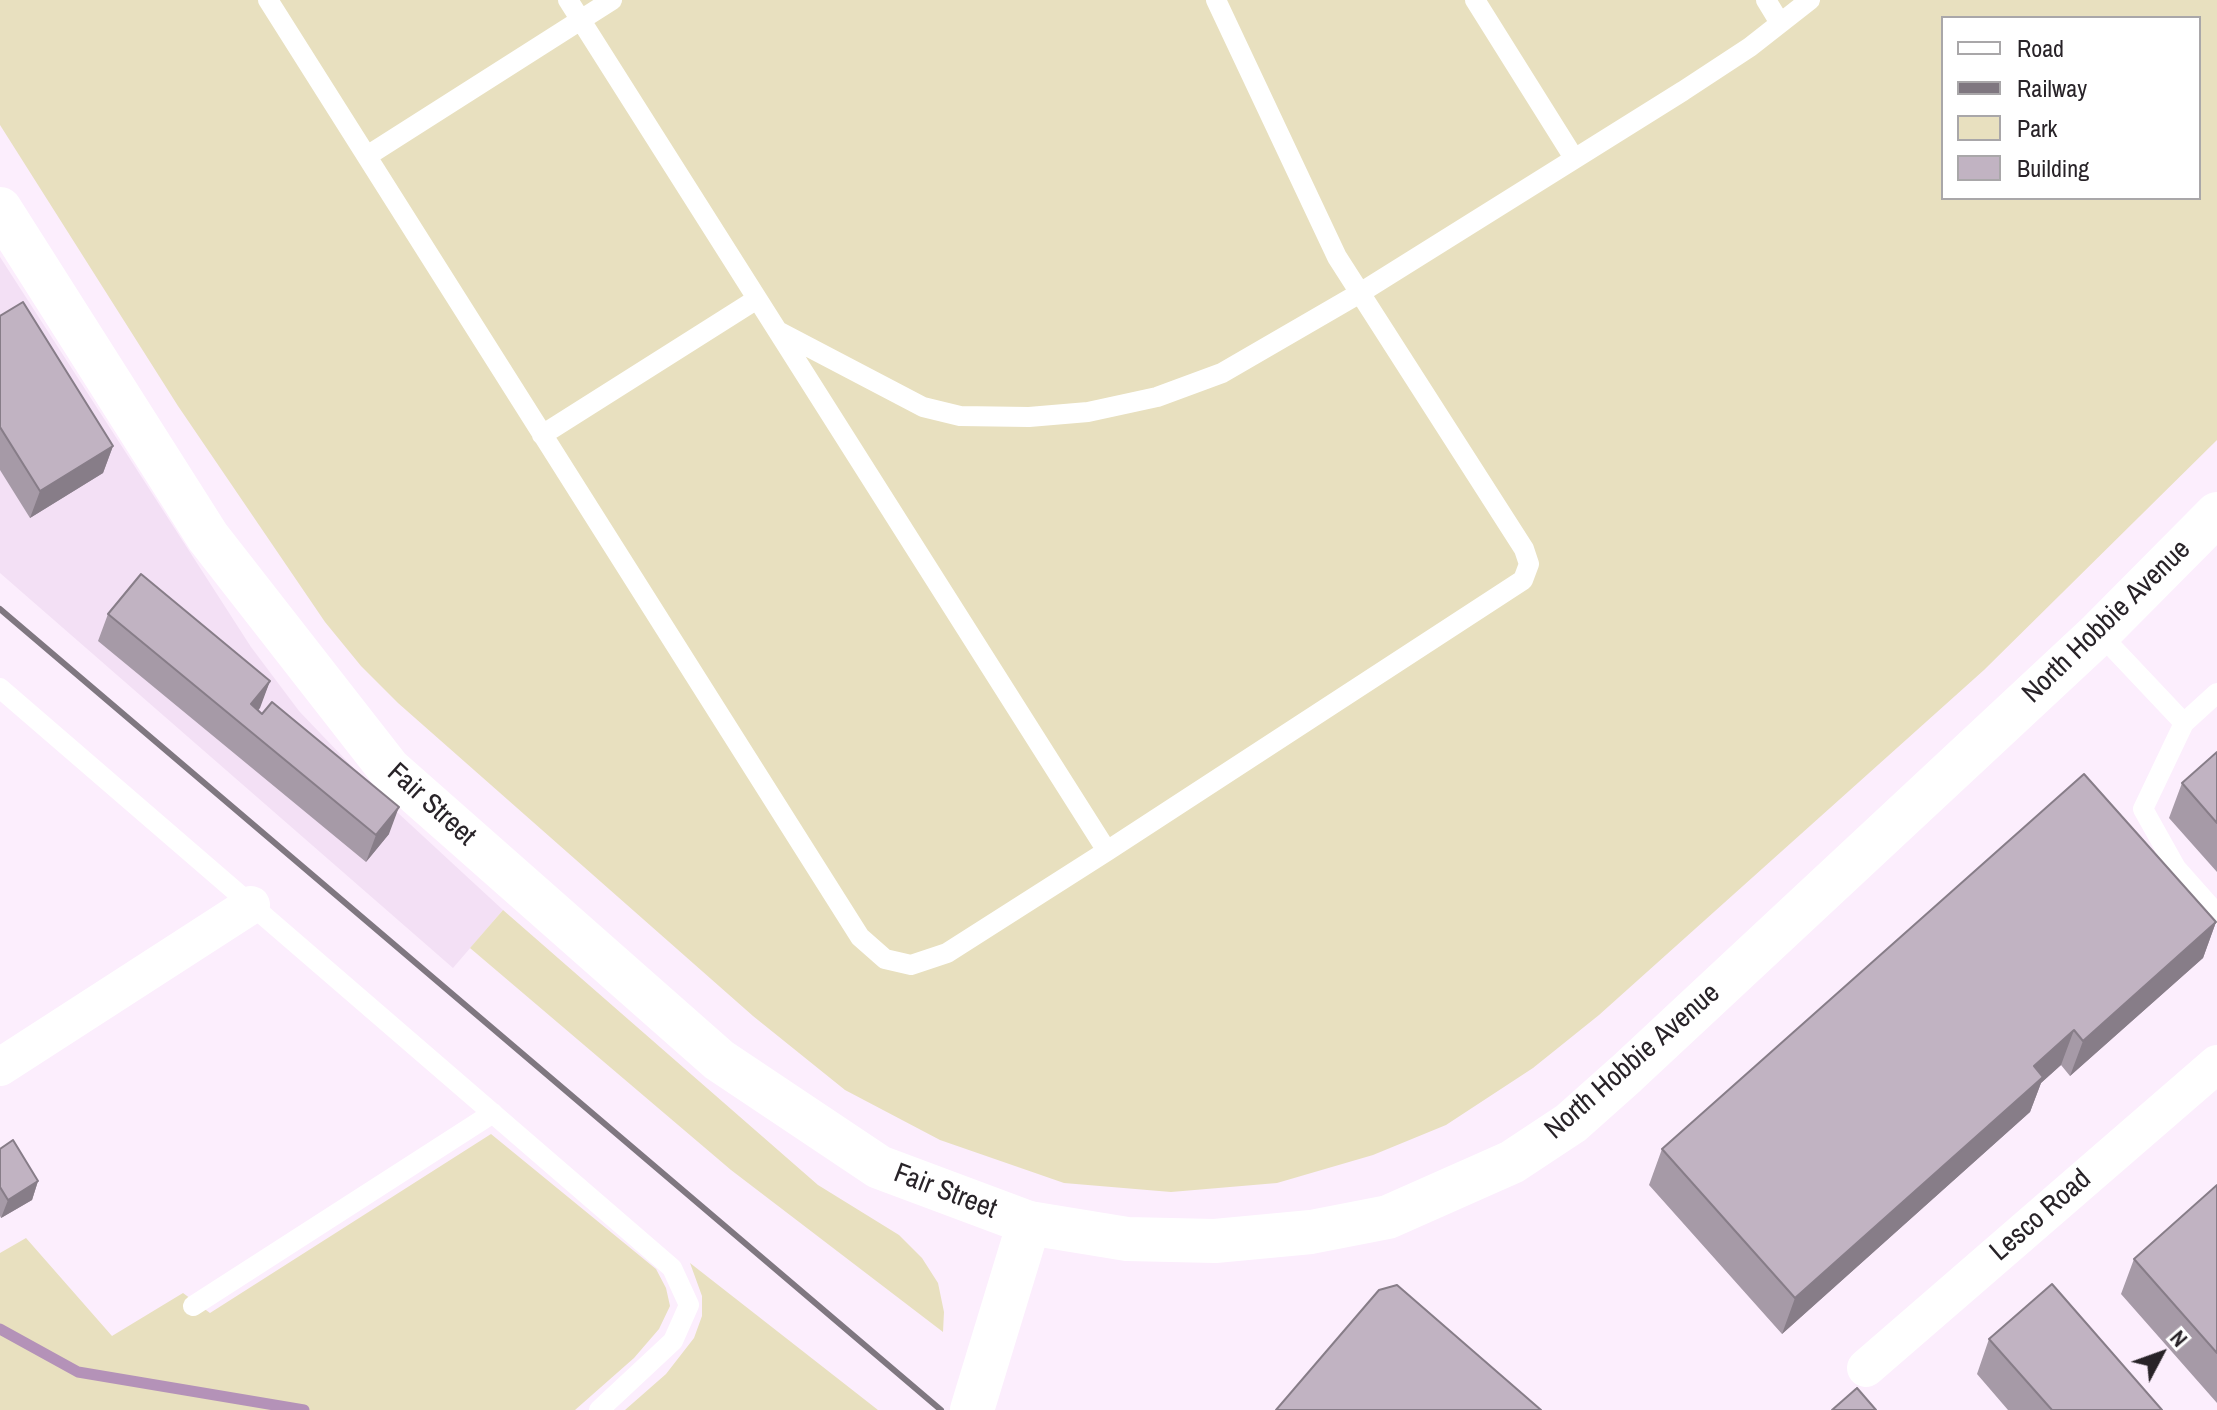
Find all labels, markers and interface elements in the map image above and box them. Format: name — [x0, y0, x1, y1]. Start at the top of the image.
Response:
legend — [1941, 16, 2201, 200]
text: Road — [2017, 32, 2064, 64]
text: Railway — [2017, 72, 2087, 104]
text: Park — [2017, 112, 2057, 144]
text: Building — [2017, 152, 2089, 184]
street label: North Hobbie Avenue — [2016, 533, 2198, 711]
street label: Fair Street — [380, 757, 482, 853]
street label: North Hobbie Avenue — [1539, 977, 1727, 1147]
street label: Fair Street — [889, 1157, 1001, 1227]
street label: Lesco Road — [1984, 1163, 2098, 1269]
north arrow — [2121, 1314, 2201, 1394]
text: N — [2164, 1323, 2195, 1353]

